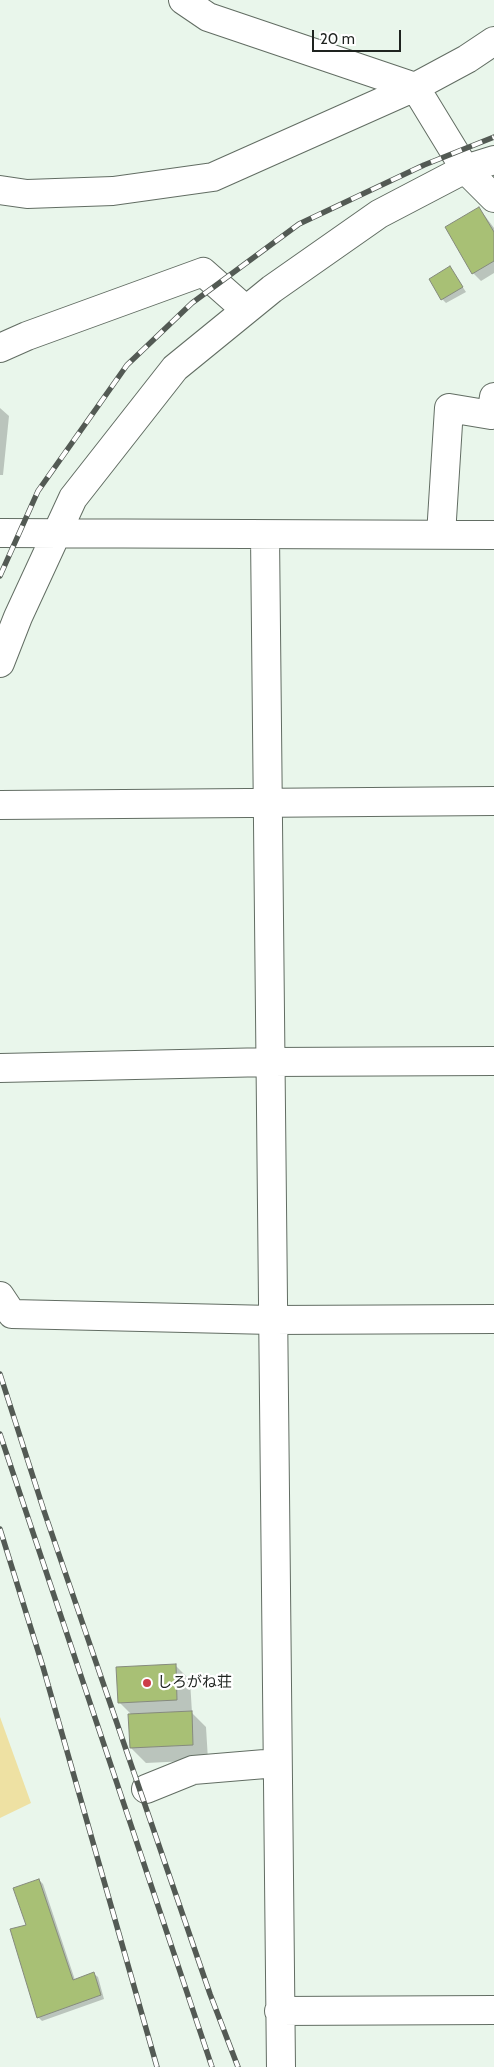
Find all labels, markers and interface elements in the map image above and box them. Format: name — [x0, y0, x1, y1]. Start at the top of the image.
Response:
scale bar — [314, 20, 403, 52]
text: 20 m — [320, 30, 355, 48]
place label: しろがね荘 — [157, 1674, 232, 1692]
marker: しろがね荘 — [141, 1677, 153, 1689]

